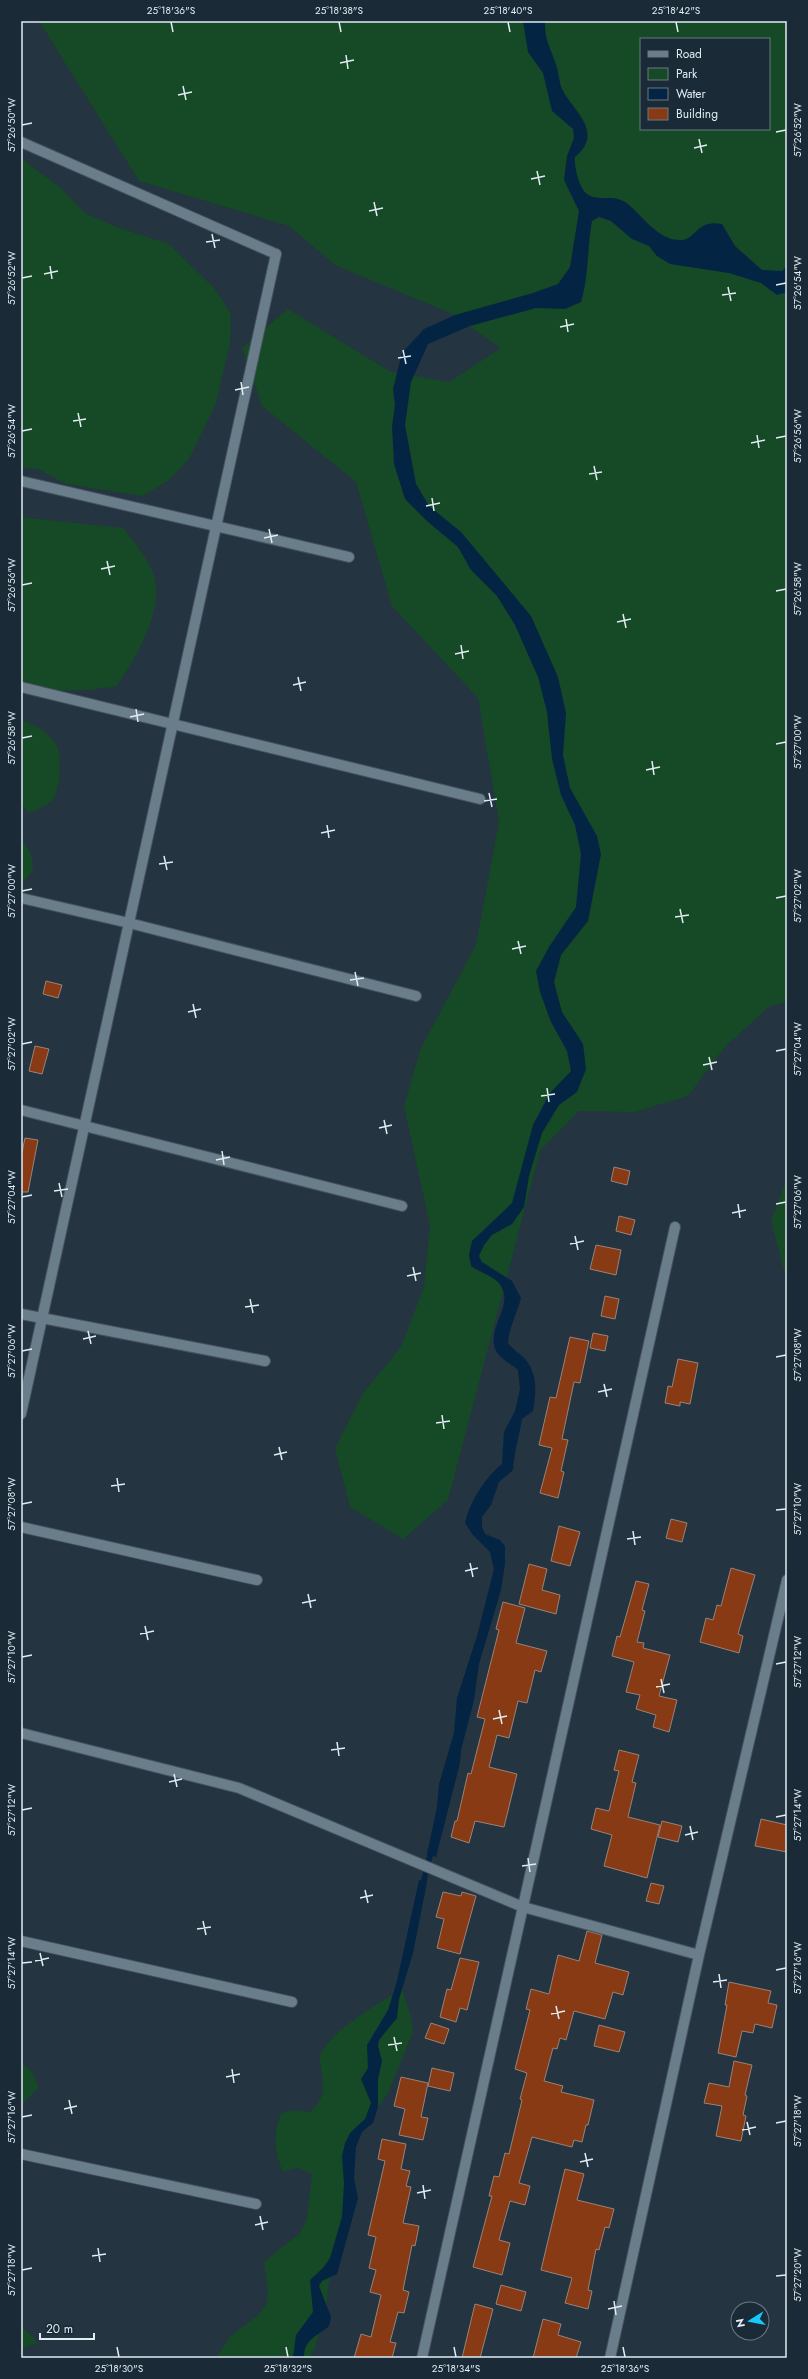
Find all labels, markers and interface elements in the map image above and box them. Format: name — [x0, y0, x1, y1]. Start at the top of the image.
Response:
text: 25°18'36"S — [147, 3, 196, 18]
text: 25°18'38"S — [315, 3, 363, 18]
text: 25°18'40"S — [484, 3, 533, 18]
text: 25°18'42"S — [652, 3, 701, 18]
legend — [640, 38, 770, 130]
text: Road — [676, 45, 702, 63]
text: Park — [676, 65, 698, 83]
text: Water — [676, 85, 707, 103]
text: 57°26'50"W — [4, 98, 19, 152]
text: 57°26'52"W — [790, 103, 805, 157]
text: Building — [676, 105, 718, 123]
text: 57°26'52"W — [4, 251, 19, 305]
text: 57°26'54"W — [790, 256, 805, 310]
text: 57°26'54"W — [4, 404, 19, 458]
text: 57°26'56"W — [790, 409, 805, 463]
text: 57°26'56"W — [4, 558, 19, 612]
text: 57°26'58"W — [790, 562, 805, 616]
text: 57°26'58"W — [4, 711, 19, 765]
text: 57°27'00"W — [790, 715, 805, 769]
text: 57°27'00"W — [4, 864, 19, 918]
text: 57°27'02"W — [790, 869, 805, 923]
text: 57°27'02"W — [4, 1017, 19, 1071]
text: 57°27'04"W — [790, 1022, 805, 1076]
text: 57°27'04"W — [4, 1170, 19, 1224]
text: 57°27'06"W — [790, 1175, 805, 1229]
text: 57°27'06"W — [4, 1324, 19, 1378]
text: 57°27'08"W — [790, 1328, 805, 1382]
text: 57°27'08"W — [4, 1477, 19, 1531]
text: 57°27'10"W — [790, 1483, 805, 1535]
text: 57°27'10"W — [4, 1631, 19, 1683]
text: 57°27'12"W — [790, 1636, 805, 1688]
text: 57°27'12"W — [4, 1784, 19, 1836]
text: 57°27'14"W — [790, 1789, 805, 1841]
text: 57°27'14"W — [4, 1937, 19, 1989]
text: 57°27'16"W — [790, 1942, 805, 1994]
text: 57°27'16"W — [4, 2091, 19, 2143]
text: 57°27'18"W — [790, 2095, 805, 2147]
text: 57°27'18"W — [4, 2244, 19, 2296]
text: 57°27'20"W — [790, 2248, 805, 2302]
north arrow — [730, 2301, 770, 2341]
scale bar — [40, 2315, 94, 2341]
text: N — [731, 2317, 749, 2329]
text: 20 m — [46, 2320, 73, 2338]
text: 25°18'30"S — [95, 2361, 144, 2376]
text: 25°18'32"S — [264, 2361, 313, 2376]
text: 25°18'34"S — [432, 2361, 481, 2376]
text: 25°18'36"S — [601, 2361, 650, 2376]

